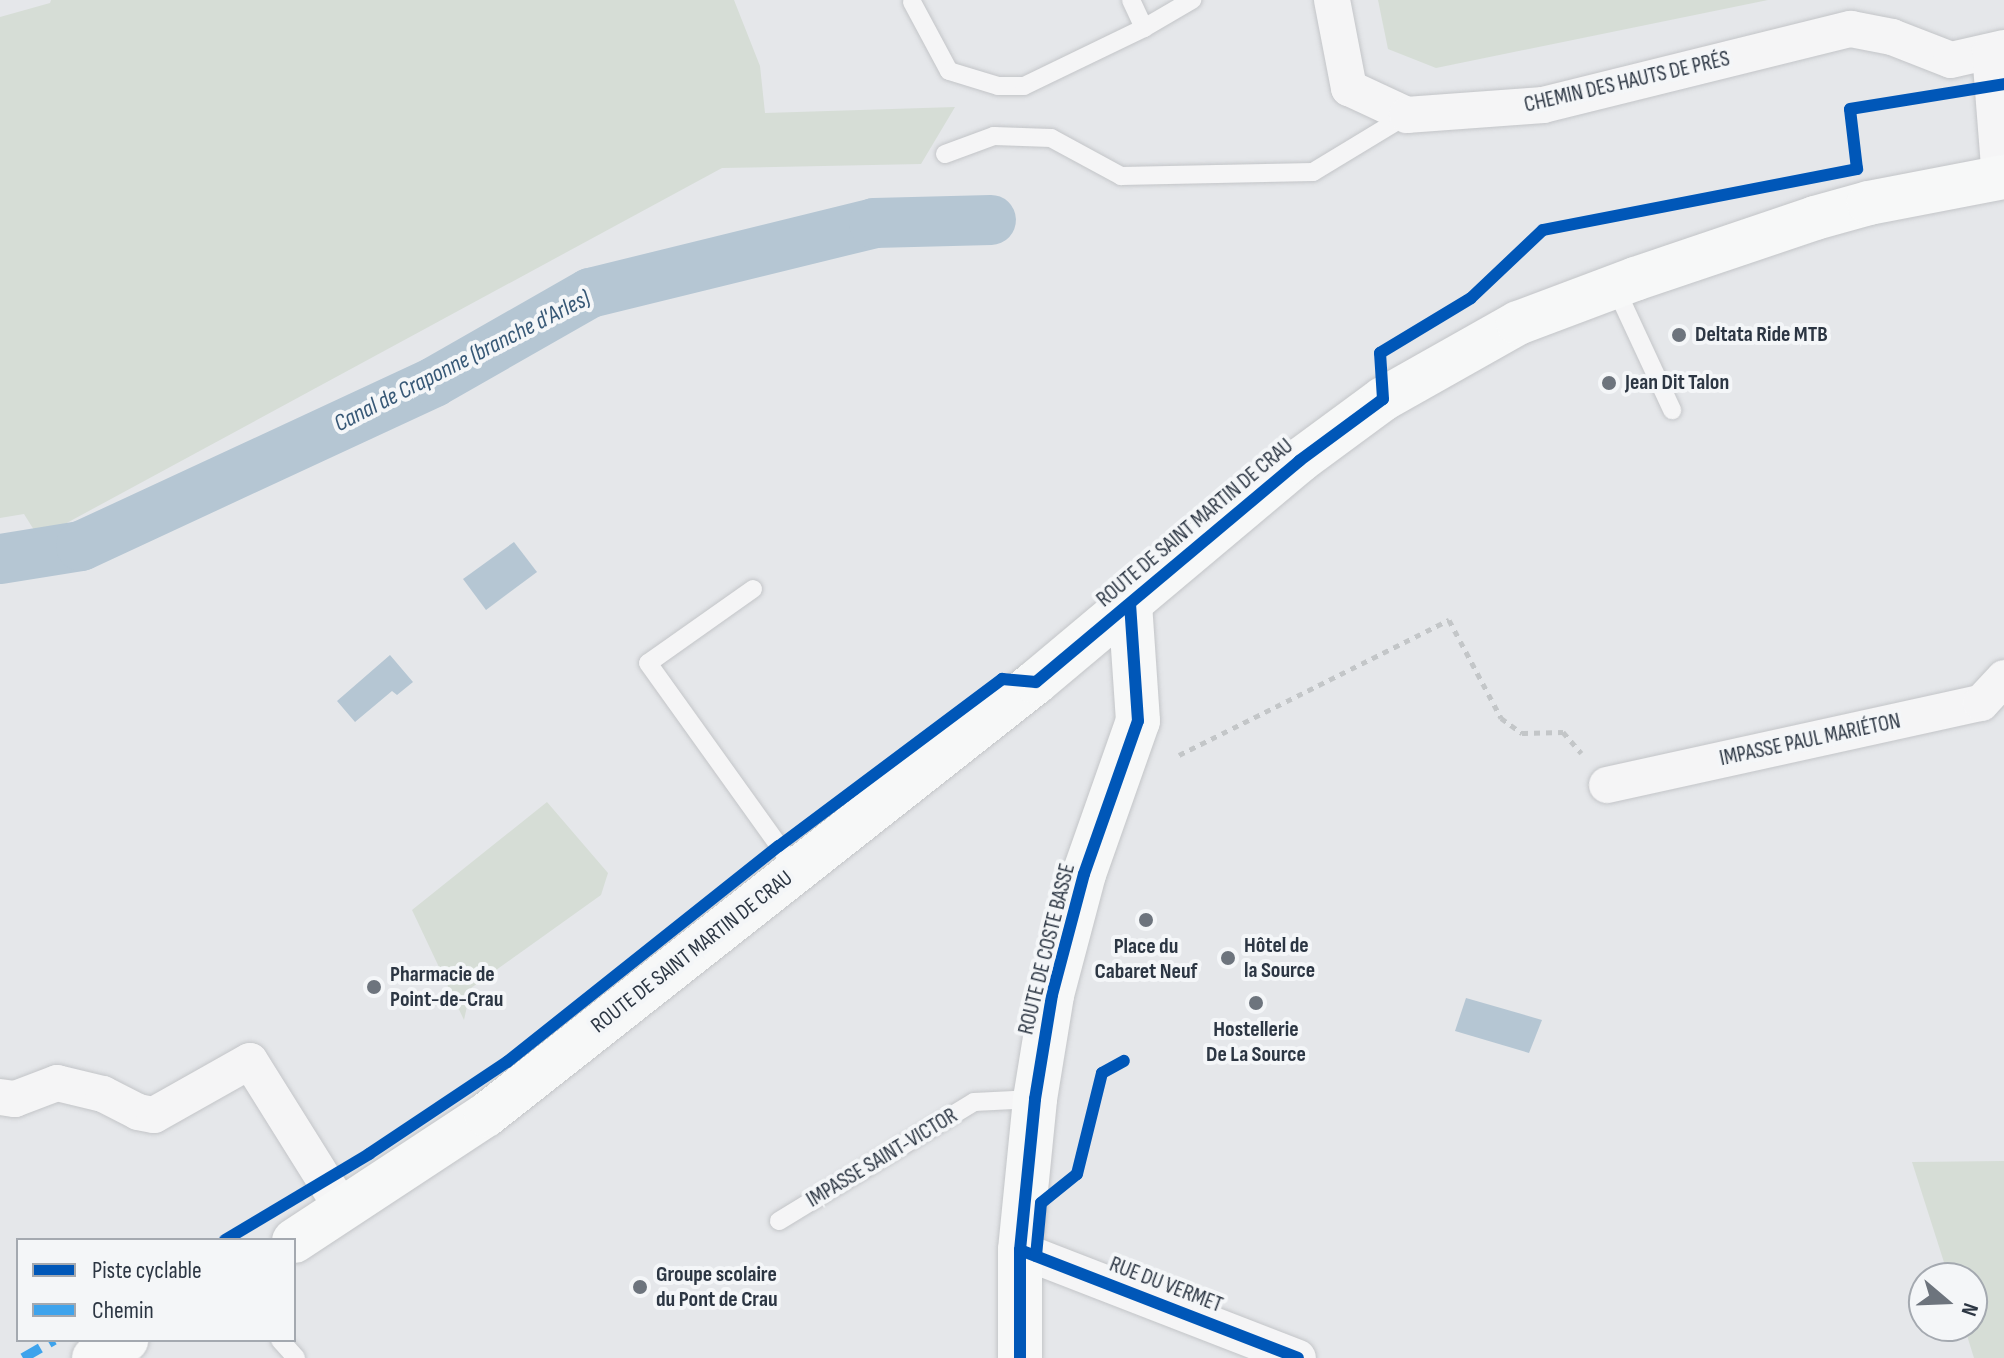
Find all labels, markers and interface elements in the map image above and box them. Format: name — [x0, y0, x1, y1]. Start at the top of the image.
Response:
street label: CHEMIN DES HAUTS DE PRÉS — [1522, 45, 1732, 119]
water label: Canal de Craponne (branche d'Arles) — [329, 284, 595, 438]
place label: Deltata Ride MTB — [1695, 322, 1828, 348]
marker: Deltata Ride MTB — [1670, 326, 1688, 344]
place label: Jean Dit Talon — [1625, 370, 1729, 396]
marker: Jean Dit Talon — [1600, 374, 1618, 392]
street label: ROUTE DE SAINT MARTIN DE CRAU — [1091, 433, 1299, 613]
street label: IMPASSE PAUL MARIÉTON — [1717, 708, 1903, 772]
street label: ROUTE DE COSTE BASSE — [1013, 861, 1081, 1037]
street label: ROUTE DE SAINT MARTIN DE CRAU — [586, 865, 798, 1039]
marker: Place du Cabaret Neuf — [1137, 911, 1155, 929]
place label: Hôtel de la Source — [1244, 932, 1315, 984]
place label: Place du Cabaret Neuf — [1095, 933, 1197, 984]
marker: Hôtel de la Source — [1219, 949, 1237, 967]
place label: Pharmacie de Point-de-Crau — [390, 961, 503, 1012]
marker: Pharmacie de Point-de-Crau — [365, 978, 383, 996]
marker: Hostellerie De La Source — [1247, 994, 1265, 1012]
place label: Hostellerie De La Source — [1206, 1016, 1306, 1068]
street label: IMPASSE SAINT-VICTOR — [802, 1103, 962, 1213]
legend — [16, 1238, 296, 1342]
street label: RUE DU VERMET — [1106, 1251, 1226, 1319]
text: Piste cyclable — [92, 1256, 202, 1285]
place label: Groupe scolaire du Pont de Crau — [656, 1261, 777, 1312]
north arrow — [1908, 1262, 1988, 1342]
marker: Groupe scolaire du Pont de Crau — [631, 1278, 649, 1296]
text: Chemin — [92, 1296, 154, 1325]
text: N — [1955, 1299, 1984, 1319]

